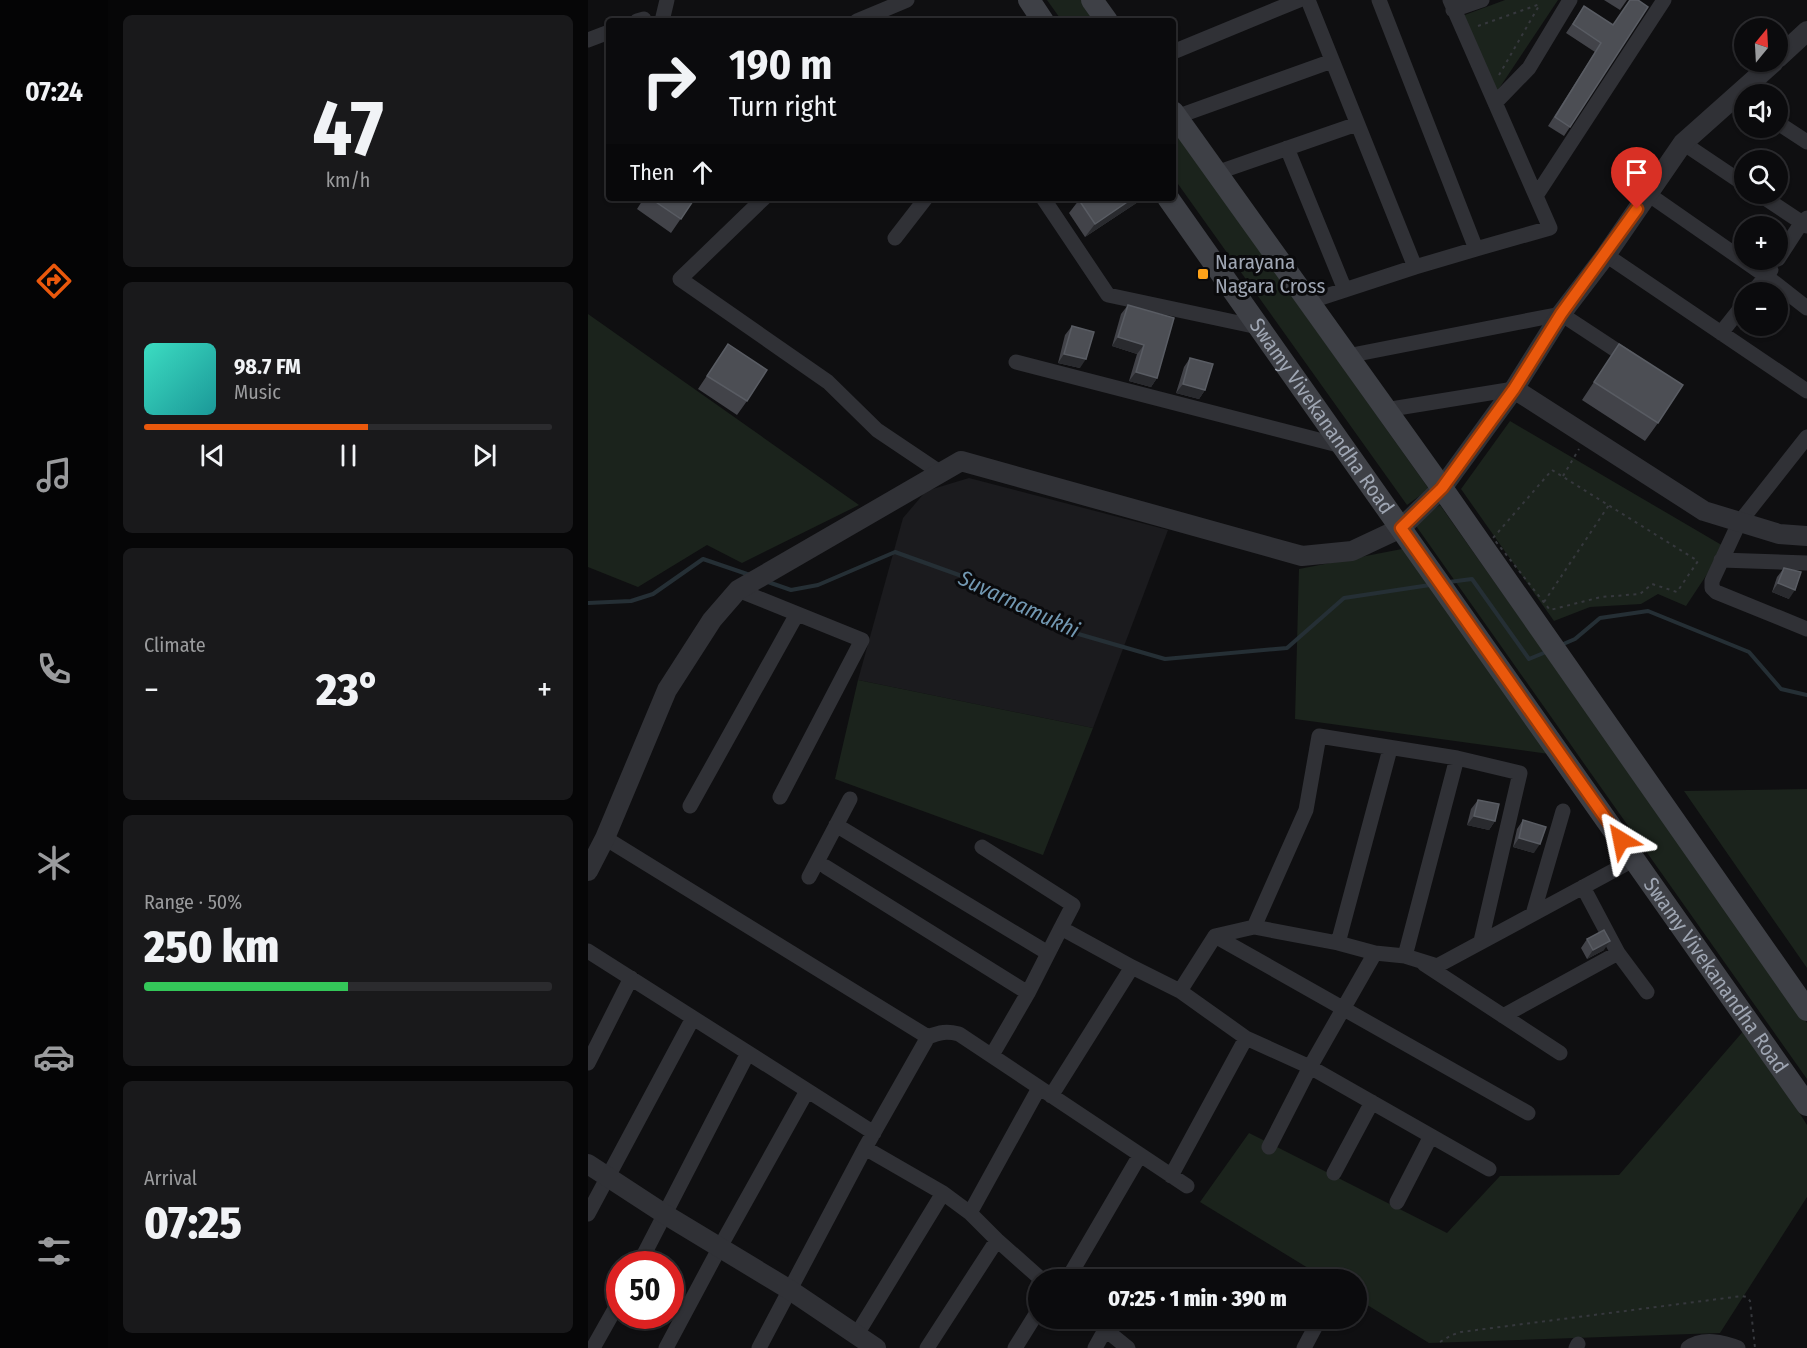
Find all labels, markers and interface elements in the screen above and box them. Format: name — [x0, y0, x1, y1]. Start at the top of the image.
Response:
north arrow — [1734, 18, 1788, 72]
map controls — [1734, 18, 1788, 336]
text: 190 m — [729, 40, 832, 90]
icon: right — [630, 42, 708, 120]
text: 07:24 — [25, 76, 83, 108]
text: 47 — [312, 82, 384, 176]
button: sound — [1734, 84, 1788, 138]
text: Turn right — [729, 91, 837, 123]
pin — [1611, 147, 1662, 209]
button: search — [1734, 150, 1788, 204]
icon: ahead — [686, 156, 719, 189]
icon: arrive — [1620, 156, 1653, 189]
text: Then — [630, 159, 674, 186]
text: km/h — [326, 168, 370, 192]
button: + — [1734, 216, 1788, 270]
place label: Narayana Nagara Cross — [1215, 249, 1325, 299]
icon: directions — [33, 260, 75, 302]
marker: Narayana Nagara Cross — [1196, 267, 1210, 281]
button: − — [1734, 282, 1788, 336]
street label: Swamy Vivekanandha Road — [1244, 313, 1400, 519]
text: 98.7 FM — [234, 353, 301, 380]
text: Music — [234, 380, 281, 404]
icon: previous — [196, 439, 229, 472]
icon: pause — [332, 439, 365, 472]
icon: next — [468, 439, 501, 472]
icon: music — [33, 454, 75, 496]
water label: Suvarnamukhi — [954, 564, 1084, 644]
text: Climate — [144, 633, 206, 657]
icon: phone — [33, 648, 75, 690]
text: 23° — [316, 663, 380, 717]
text: − — [144, 670, 159, 710]
text: + — [537, 670, 552, 710]
position arrow — [1589, 808, 1653, 872]
icon: climate — [33, 842, 75, 884]
street label: Swamy Vivekanandha Road — [1638, 872, 1794, 1078]
text: Range · 50% — [144, 890, 242, 914]
text: 250 km — [144, 920, 279, 974]
icon: car — [33, 1036, 75, 1078]
text: Arrival — [144, 1166, 197, 1190]
text: 07:25 — [144, 1196, 242, 1250]
icon: filters — [33, 1230, 75, 1272]
speed limit sign: 50 — [606, 1251, 684, 1329]
text: 07:25 · 1 min · 390 m — [1108, 1285, 1287, 1312]

